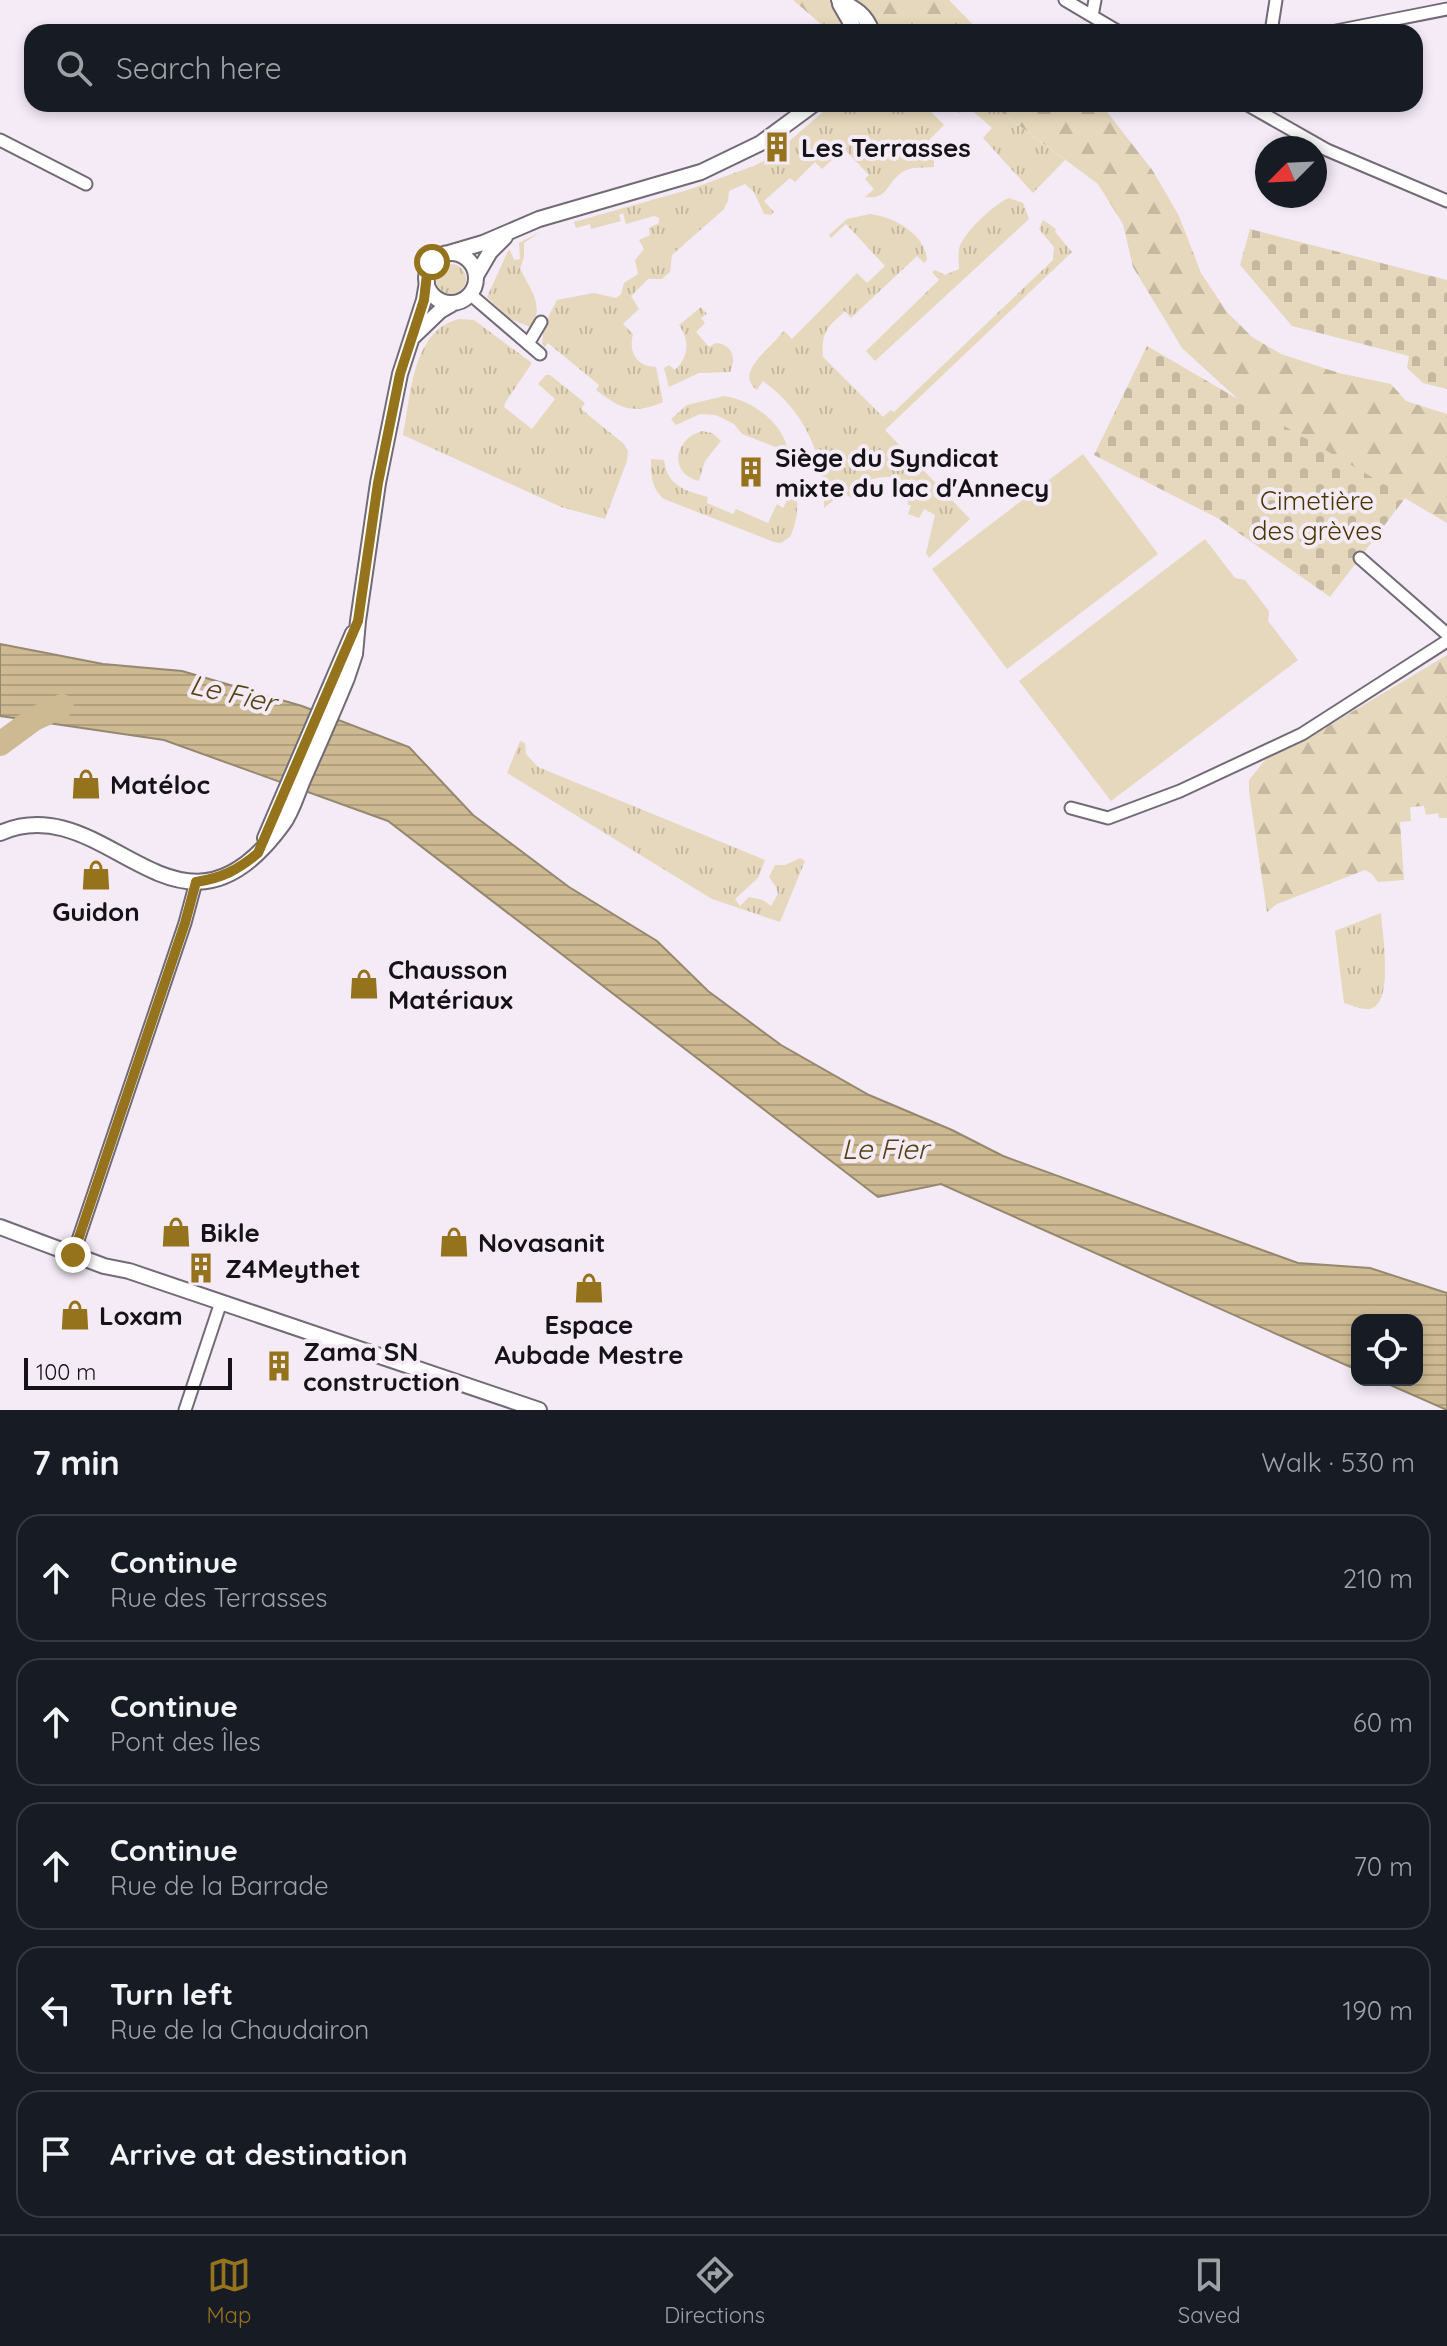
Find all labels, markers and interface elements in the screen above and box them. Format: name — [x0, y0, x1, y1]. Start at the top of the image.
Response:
search box — [24, 24, 1423, 112]
icon: search — [52, 46, 96, 90]
text: Search here — [116, 49, 282, 87]
building icon: Les Terrasses — [760, 130, 794, 164]
place label: Les Terrasses — [801, 131, 971, 164]
north arrow — [1255, 136, 1327, 208]
route start — [414, 244, 450, 280]
place label: Siège du Syndicat mixte du lac d'Annecy — [775, 441, 1049, 504]
building icon: Siège du Syndicat mixte du lac d'Annecy — [734, 455, 768, 489]
park label: Cimetière des grèves — [1252, 484, 1382, 547]
water label: Le Fier — [187, 666, 282, 721]
shop icon: Matéloc — [69, 767, 103, 801]
place label: Matéloc — [110, 768, 210, 801]
shop icon: Guidon — [79, 858, 113, 892]
place label: Guidon — [52, 895, 140, 928]
place label: Chausson Matériaux — [388, 953, 513, 1016]
shop icon: Chausson Matériaux — [347, 967, 381, 1001]
water label: Le Fier — [842, 1131, 932, 1166]
shop icon: Bikle — [159, 1215, 193, 1249]
place label: Bikle — [200, 1216, 260, 1249]
shop icon: Novasanit — [437, 1225, 471, 1259]
place label: Novasanit — [478, 1226, 605, 1259]
route end — [55, 1237, 91, 1273]
building icon: Z4Meythet — [184, 1251, 218, 1285]
place label: Z4Meythet — [225, 1252, 361, 1285]
shop icon: Espace Aubade Mestre — [572, 1271, 606, 1305]
shop icon: Loxam — [58, 1298, 92, 1332]
place label: Loxam — [99, 1299, 183, 1332]
place label: Espace Aubade Mestre — [494, 1308, 684, 1371]
map controls — [1351, 1314, 1423, 1386]
button: locate — [1351, 1314, 1423, 1386]
place label: Zama SN construction — [303, 1335, 460, 1398]
building icon: Zama SN construction — [262, 1349, 296, 1383]
scale bar — [24, 1354, 232, 1390]
text: 100 m — [36, 1358, 96, 1386]
text: 7 min — [32, 1441, 120, 1484]
text: Walk · 530 m — [1261, 1446, 1415, 1479]
text: Continue — [110, 1543, 238, 1581]
icon: ahead — [34, 1556, 78, 1600]
text: 210 m — [1343, 1562, 1413, 1595]
text: Rue des Terrasses — [110, 1581, 328, 1614]
text: Continue — [110, 1687, 238, 1725]
icon: ahead — [34, 1700, 78, 1744]
text: 60 m — [1353, 1706, 1413, 1739]
text: Pont des Îles — [110, 1725, 261, 1758]
text: Continue — [110, 1831, 238, 1869]
icon: ahead — [34, 1844, 78, 1888]
text: 70 m — [1353, 1850, 1413, 1883]
text: Rue de la Barrade — [110, 1869, 329, 1902]
text: Turn left — [110, 1975, 233, 2013]
icon: left — [34, 1988, 78, 2032]
text: 190 m — [1343, 1994, 1413, 2027]
text: Rue de la Chaudairon — [110, 2013, 369, 2046]
icon: arrive — [34, 2132, 78, 2176]
text: Arrive at destination — [110, 2135, 408, 2173]
tab: Map — [206, 2253, 251, 2329]
tab: Directions — [664, 2253, 765, 2329]
tab: Saved — [1178, 2253, 1241, 2329]

